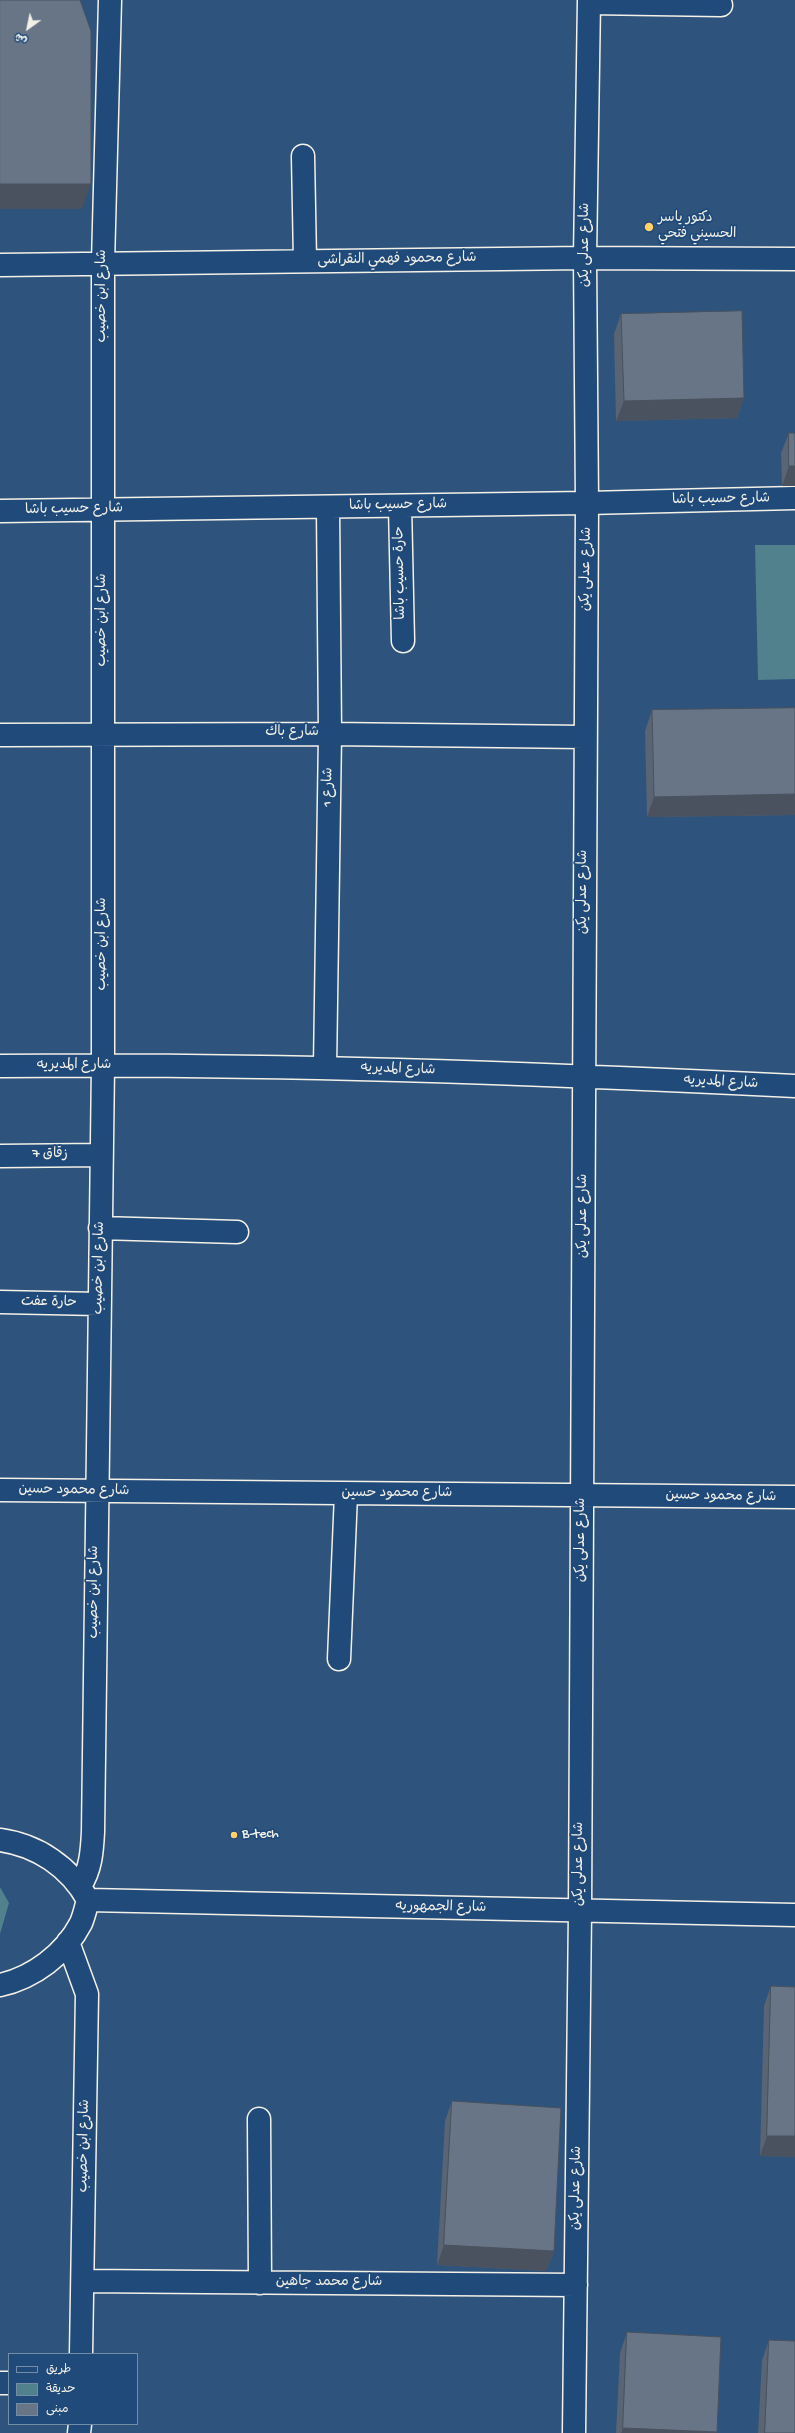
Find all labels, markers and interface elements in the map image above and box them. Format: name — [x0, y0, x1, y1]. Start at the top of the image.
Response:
north arrow — [8, 8, 48, 48]
text: ش — [13, 30, 30, 46]
street label: شارع عدلى يكن — [578, 203, 594, 287]
place label: دكتور ياسر الحسيني فتحي — [658, 211, 736, 244]
marker: دكتور ياسر الحسيني فتحي — [643, 221, 655, 233]
street label: شارع ابن خصيب — [95, 249, 111, 343]
street label: شارع محمود فهمي النقراشى — [317, 250, 477, 270]
street label: شارع حسيب باشا — [672, 491, 770, 509]
street label: شارع حسيب باشا — [349, 497, 447, 515]
street label: شارع حسيب باشا — [25, 501, 123, 519]
street label: حارة حسيب باشا — [392, 526, 410, 620]
street label: شارع عدلى يكن — [578, 527, 596, 611]
street label: شارع ابن خصيب — [95, 573, 111, 667]
street label: شارع باك — [265, 725, 319, 741]
street label: شارع 1 — [320, 767, 338, 807]
street label: شارع عدلى يكن — [576, 850, 592, 934]
street label: شارع ابن خصيب — [95, 897, 111, 991]
street label: شارع المديريه — [37, 1058, 111, 1074]
street label: شارع المديريه — [360, 1060, 436, 1080]
street label: شارع المديريه — [683, 1073, 759, 1093]
street label: زقاق 7 — [32, 1147, 68, 1163]
street label: شارع عدلى يكن — [576, 1174, 592, 1258]
street label: شارع ابن خصيب — [91, 1221, 109, 1315]
street label: حارة عفت — [21, 1294, 77, 1312]
street label: شارع محمود حسين — [18, 1482, 130, 1500]
street label: شارع محمود حسين — [342, 1486, 452, 1502]
street label: شارع محمود حسين — [665, 1488, 777, 1506]
street label: شارع عدلى يكن — [574, 1498, 590, 1582]
street label: شارع ابن خصيب — [87, 1545, 103, 1639]
street label: شارع عدلى يكن — [572, 1822, 588, 1906]
place label: B-tech — [242, 1827, 279, 1843]
marker: B-tech — [229, 1830, 239, 1840]
street label: شارع الجمهوريه — [395, 1899, 487, 1917]
street label: شارع ابن خصيب — [76, 2099, 94, 2193]
street label: شارع عدلى يكن — [568, 2146, 586, 2230]
street label: شارع محمد جاهين — [276, 2275, 382, 2291]
legend — [8, 2353, 138, 2425]
text: طريق — [46, 2363, 71, 2377]
text: حديقة — [46, 2383, 75, 2397]
text: مبنى — [46, 2403, 69, 2417]

